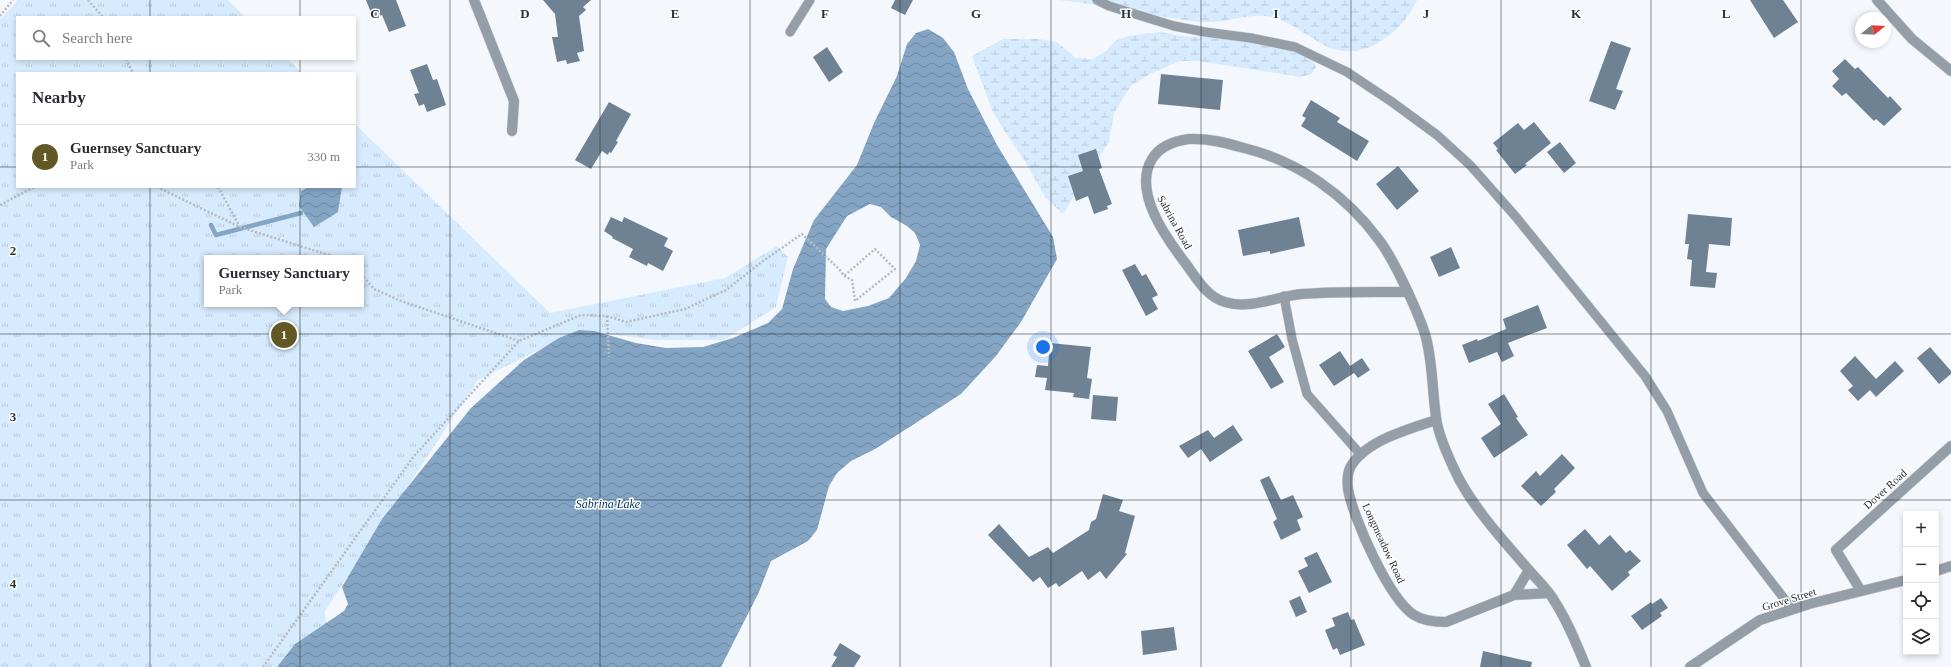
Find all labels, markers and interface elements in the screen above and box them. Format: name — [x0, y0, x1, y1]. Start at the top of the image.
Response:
text: C — [370, 6, 380, 21]
text: D — [520, 6, 530, 21]
text: E — [671, 6, 679, 21]
text: F — [821, 6, 829, 21]
text: G — [971, 6, 981, 21]
text: H — [1121, 6, 1131, 21]
text: I — [1273, 6, 1279, 21]
text: J — [1423, 6, 1430, 21]
text: K — [1571, 6, 1582, 21]
text: L — [1722, 6, 1731, 21]
north arrow — [1855, 12, 1891, 48]
search box — [16, 16, 356, 60]
icon: search — [30, 27, 52, 49]
text: Search here — [62, 30, 132, 46]
text: Nearby — [32, 88, 86, 107]
text: Guernsey Sanctuary — [70, 140, 201, 156]
text: 1 — [42, 149, 48, 164]
text: 330 m — [307, 149, 340, 164]
text: Park — [70, 157, 94, 172]
street label: Sabrina Road — [1155, 193, 1195, 251]
text: 2 — [10, 243, 16, 258]
popup — [204, 255, 364, 307]
text: Guernsey Sanctuary — [218, 265, 350, 281]
text: Park — [218, 282, 242, 297]
pin: 1 — [271, 320, 297, 350]
your location — [1033, 337, 1053, 357]
text: 3 — [10, 409, 17, 424]
street label: Dover Road — [1861, 466, 1909, 511]
water label: Sabrina Lake — [576, 497, 641, 511]
street label: Longmeadow Road — [1360, 501, 1408, 585]
map controls — [1903, 511, 1939, 655]
button: + — [1903, 511, 1939, 547]
button: − — [1903, 547, 1939, 583]
text: 4 — [10, 576, 17, 591]
button: locate — [1903, 583, 1939, 619]
street label: Grove Street — [1761, 585, 1817, 613]
button: layers — [1903, 619, 1939, 655]

